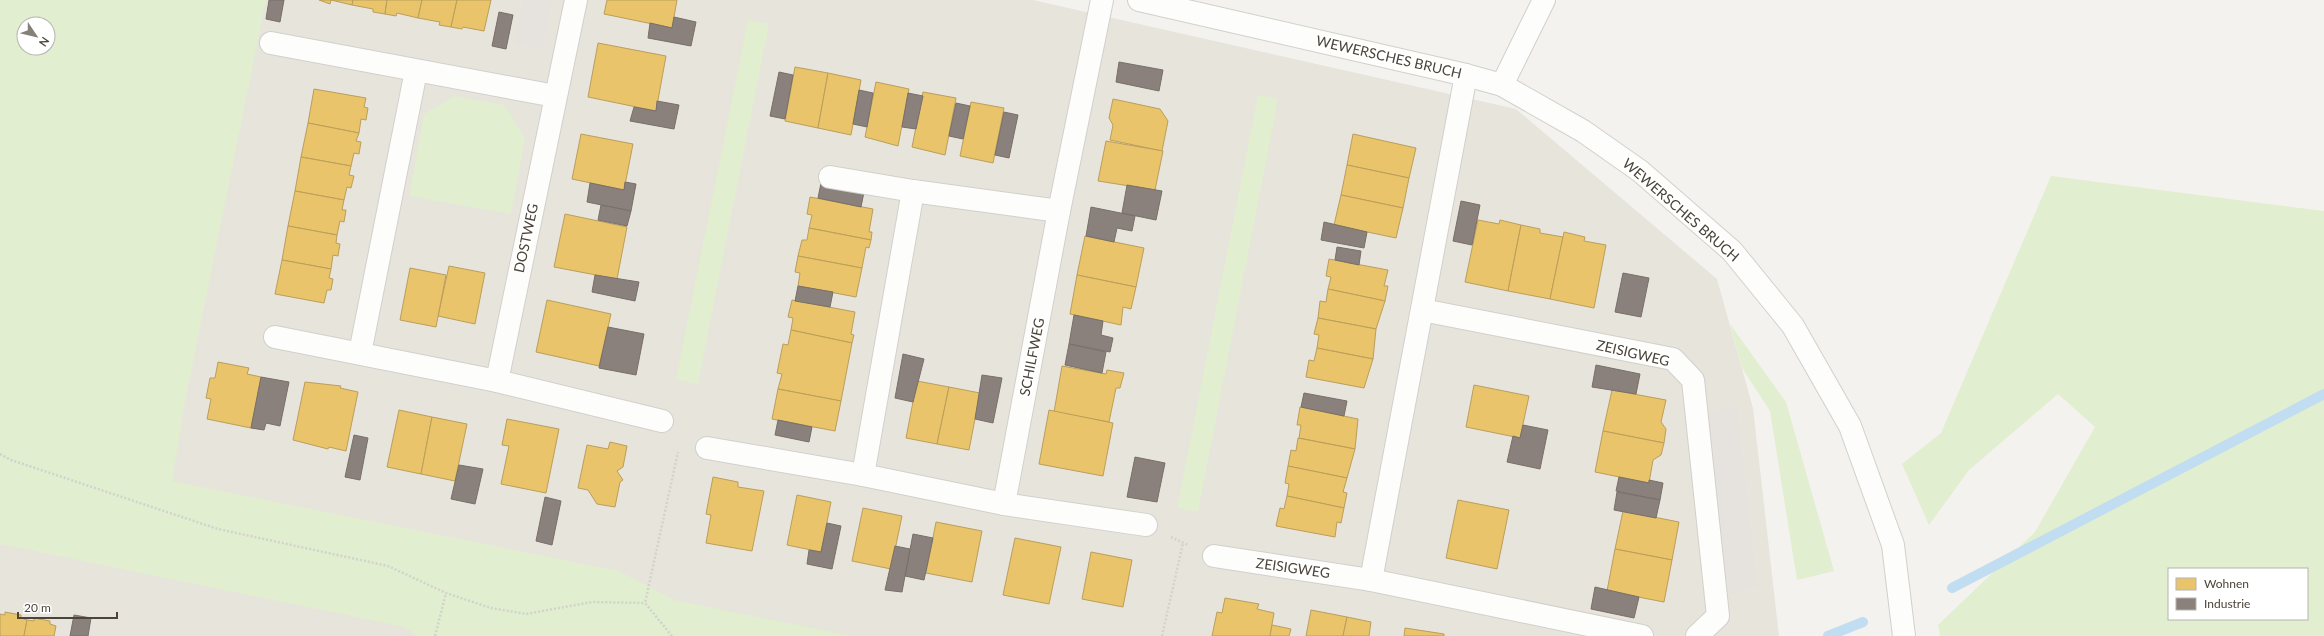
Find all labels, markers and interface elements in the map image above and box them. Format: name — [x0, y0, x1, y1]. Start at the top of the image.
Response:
north arrow — [16, 16, 56, 56]
street label: WEWERSCHES BRUCH — [1315, 31, 1464, 82]
text: N — [37, 35, 52, 49]
street label: WEWERSCHES BRUCH — [1620, 154, 1743, 265]
street label: DOSTWEG — [510, 202, 541, 274]
street label: SCHILFWEG — [1016, 316, 1047, 397]
street label: ZEISIGWEG — [1595, 336, 1671, 369]
street label: ZEISIGWEG — [1255, 554, 1331, 581]
legend — [2168, 568, 2308, 620]
text: Wohnen — [2204, 576, 2249, 591]
scale bar — [18, 594, 117, 620]
text: Industrie — [2204, 596, 2250, 611]
text: 20 m — [24, 600, 51, 615]

